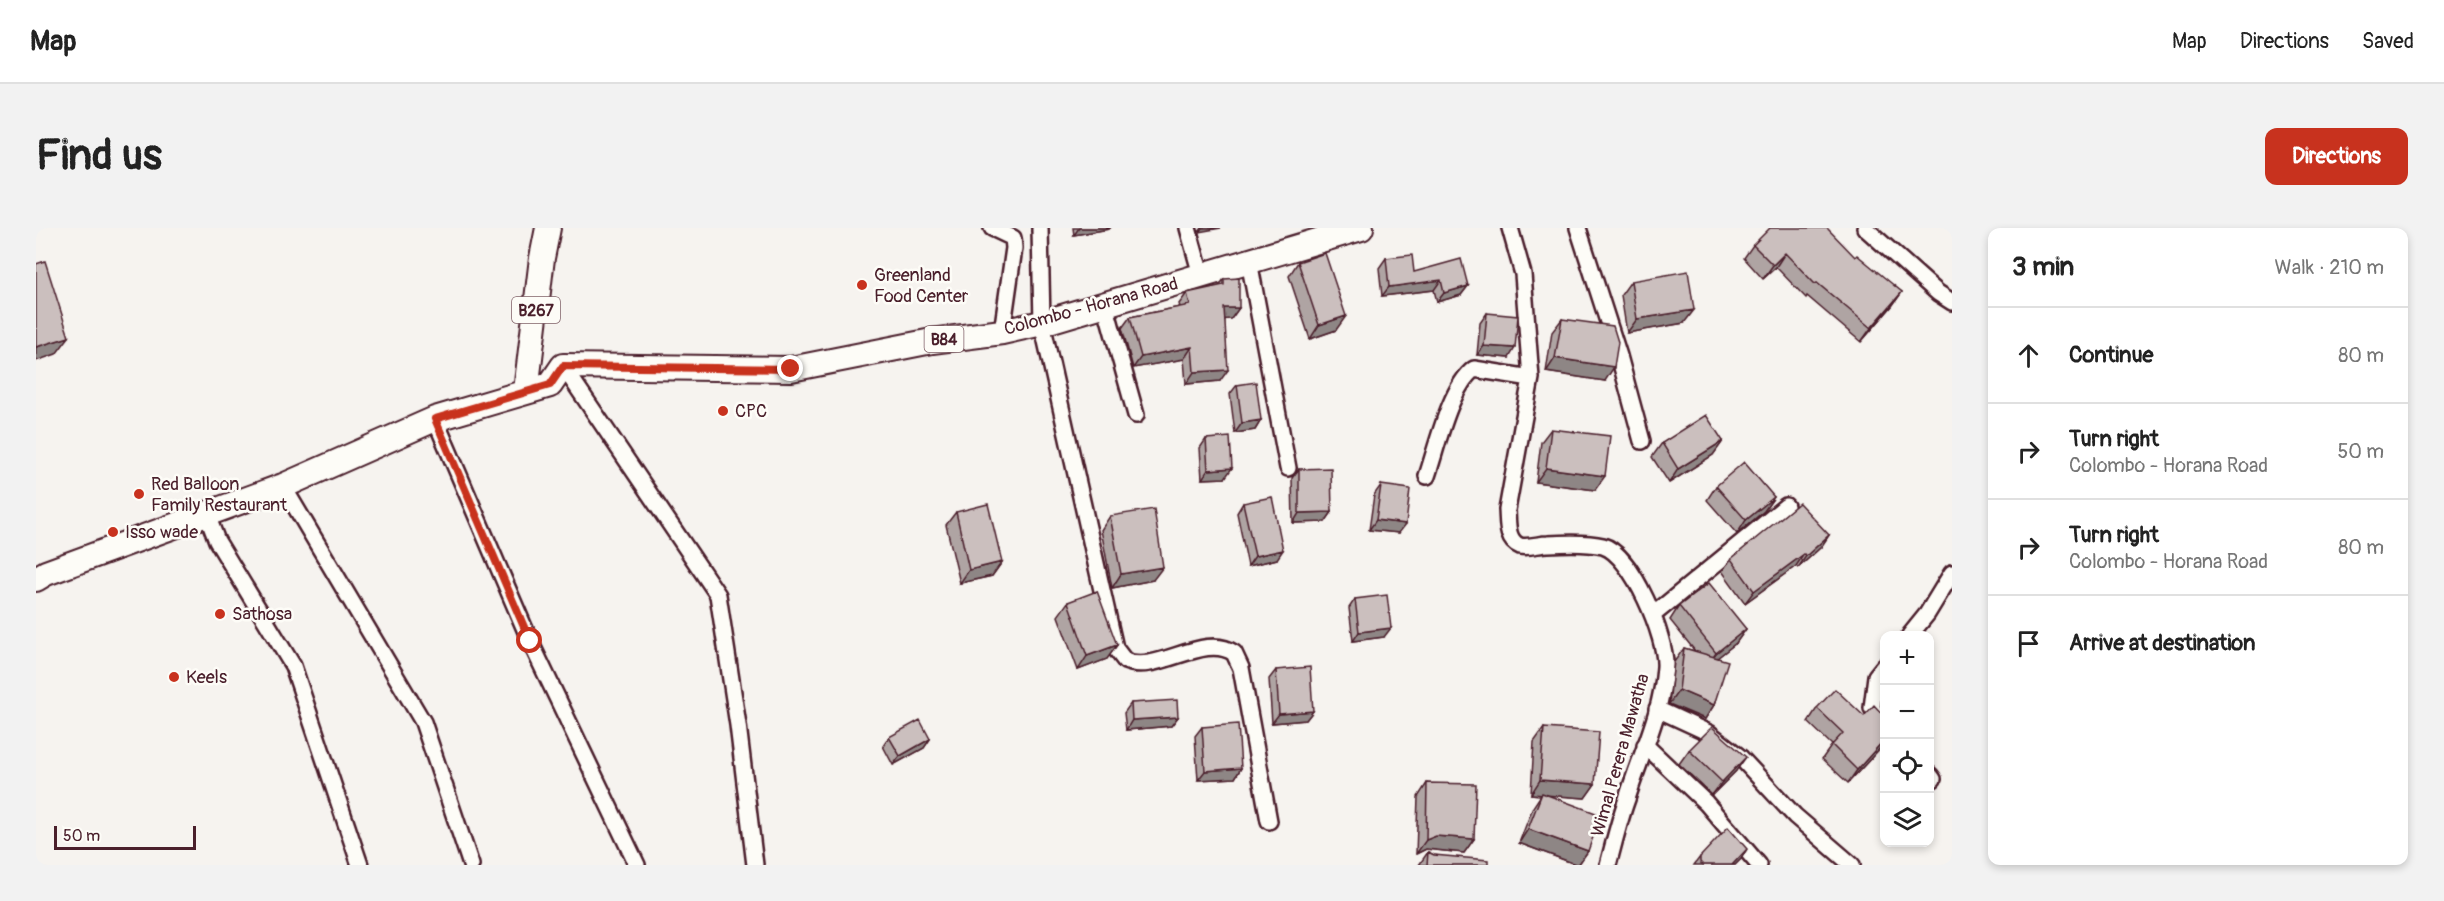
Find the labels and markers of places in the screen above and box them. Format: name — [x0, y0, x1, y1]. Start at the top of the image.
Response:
place label: Greenland Food Center — [874, 264, 969, 308]
marker: Greenland Food Center — [855, 278, 869, 292]
place label: CPC — [735, 400, 767, 423]
marker: CPC — [716, 404, 730, 418]
place label: Red Balloon Family Restaurant — [151, 473, 288, 517]
marker: Red Balloon Family Restaurant — [132, 487, 146, 501]
place label: Isso wade — [125, 521, 198, 544]
marker: Isso wade — [106, 525, 120, 539]
place label: Sathosa — [232, 603, 292, 626]
marker: Sathosa — [213, 607, 227, 621]
place label: Keels — [186, 666, 227, 689]
marker: Keels — [167, 670, 181, 684]

